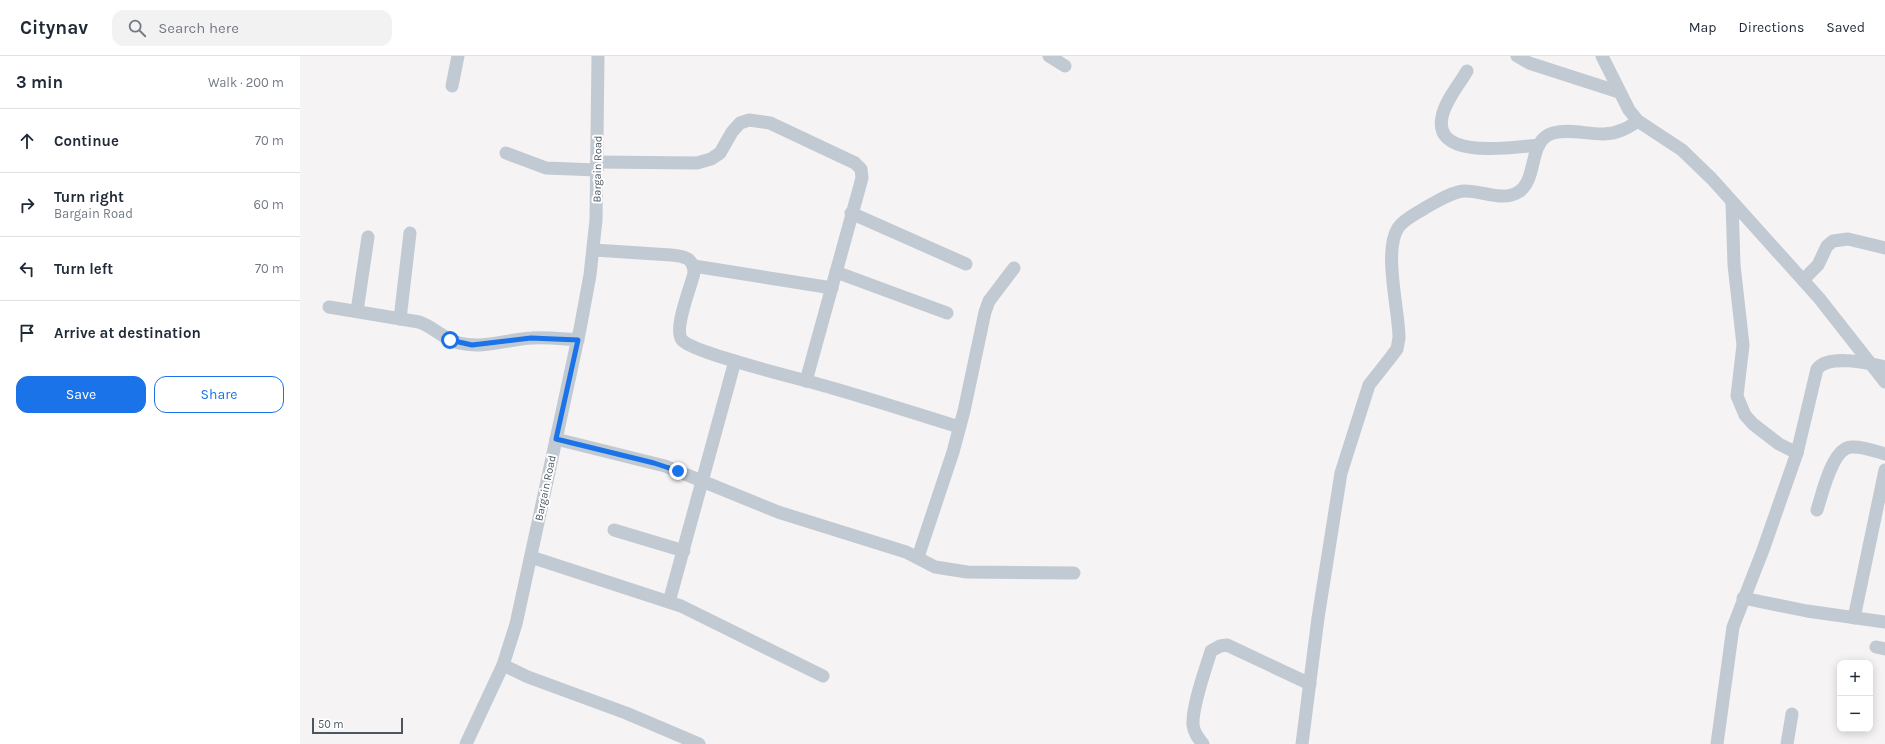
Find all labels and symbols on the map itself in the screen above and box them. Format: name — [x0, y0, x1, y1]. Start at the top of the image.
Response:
street label: Bargain Road — [590, 135, 605, 203]
route start — [441, 331, 459, 349]
street label: Bargain Road — [532, 454, 559, 522]
route end — [669, 462, 687, 480]
scale bar — [312, 716, 403, 735]

